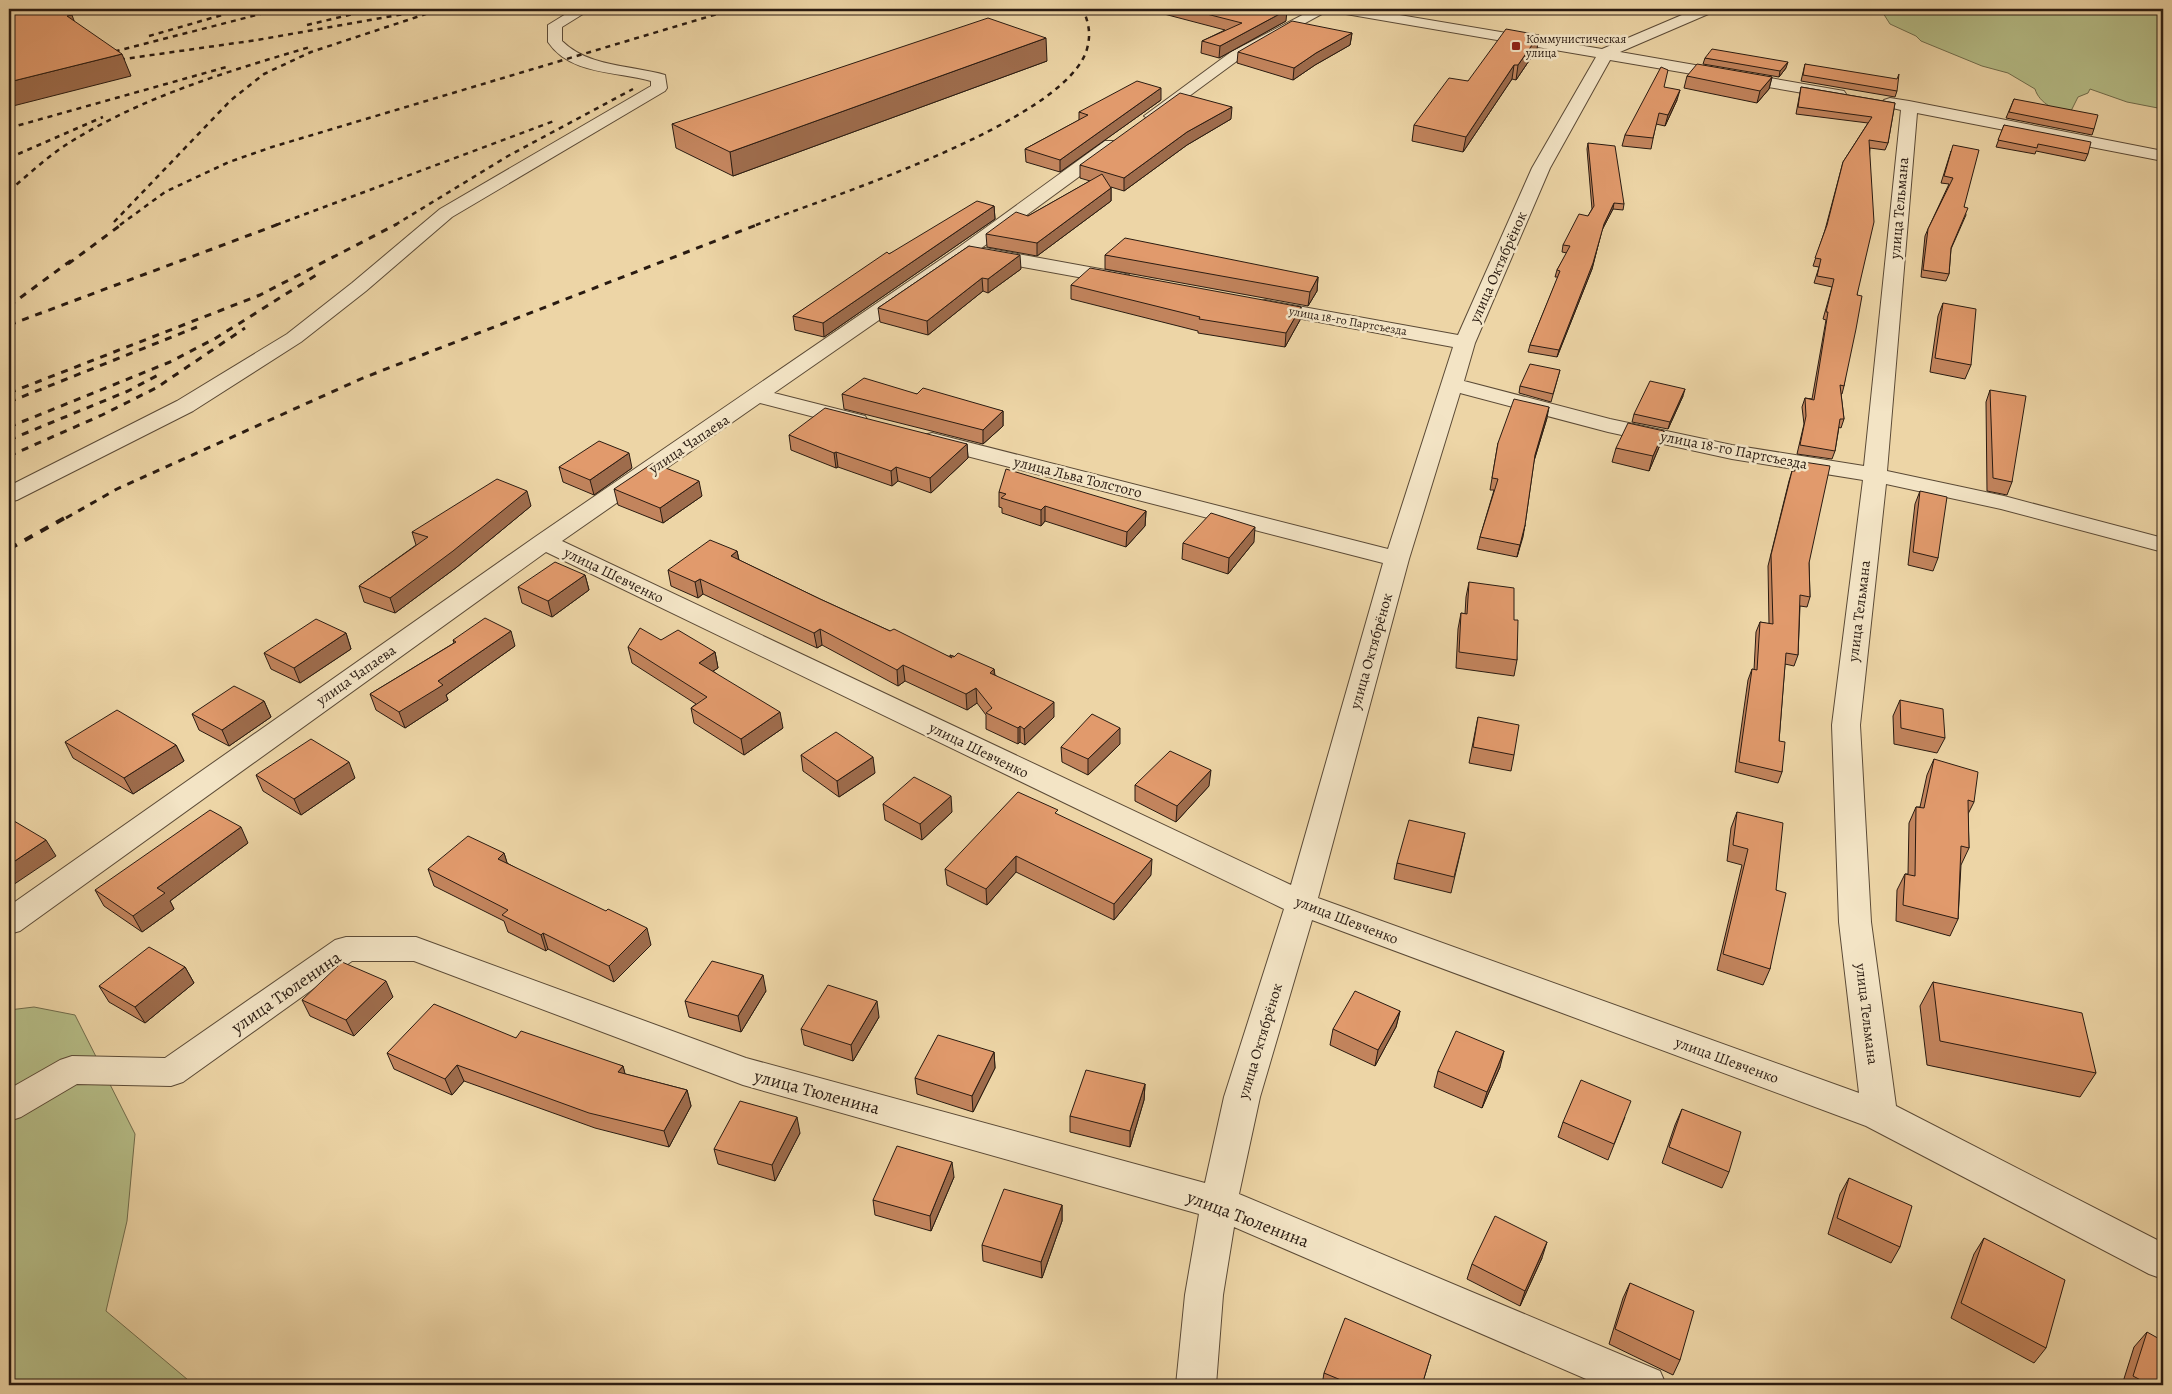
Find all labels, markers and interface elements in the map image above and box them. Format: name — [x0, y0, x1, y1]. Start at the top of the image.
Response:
place label: Коммунистическая улица — [1525, 31, 1626, 61]
marker: Коммунистическая улица — [1510, 40, 1522, 52]
street label: улица Тельмана — [1885, 156, 1913, 261]
street label: улица Октябрёнок — [1464, 208, 1532, 327]
street label: улица 18-го Партсъезда — [1287, 303, 1409, 339]
street label: улица Чапаева — [644, 410, 733, 479]
street label: улица 18-го Партсъезда — [1658, 426, 1809, 474]
street label: улица Льва Толстого — [1011, 451, 1144, 503]
street label: улица Шевченко — [560, 542, 667, 608]
street label: улица Тельмана — [1843, 559, 1875, 664]
street label: улица Октябрёнок — [1345, 590, 1397, 712]
street label: улица Чапаева — [311, 640, 400, 710]
street label: улица Шевченко — [925, 717, 1032, 783]
street label: улица Шевченко — [1292, 891, 1401, 949]
street label: улица Тюленина — [225, 945, 346, 1039]
street label: улица Тельмана — [1851, 961, 1883, 1066]
street label: улица Октябрёнок — [1233, 980, 1287, 1102]
street label: улица Шевченко — [1672, 1032, 1782, 1088]
street label: улица Тюленина — [751, 1063, 883, 1120]
street label: улица Тюленина — [1183, 1184, 1313, 1254]

